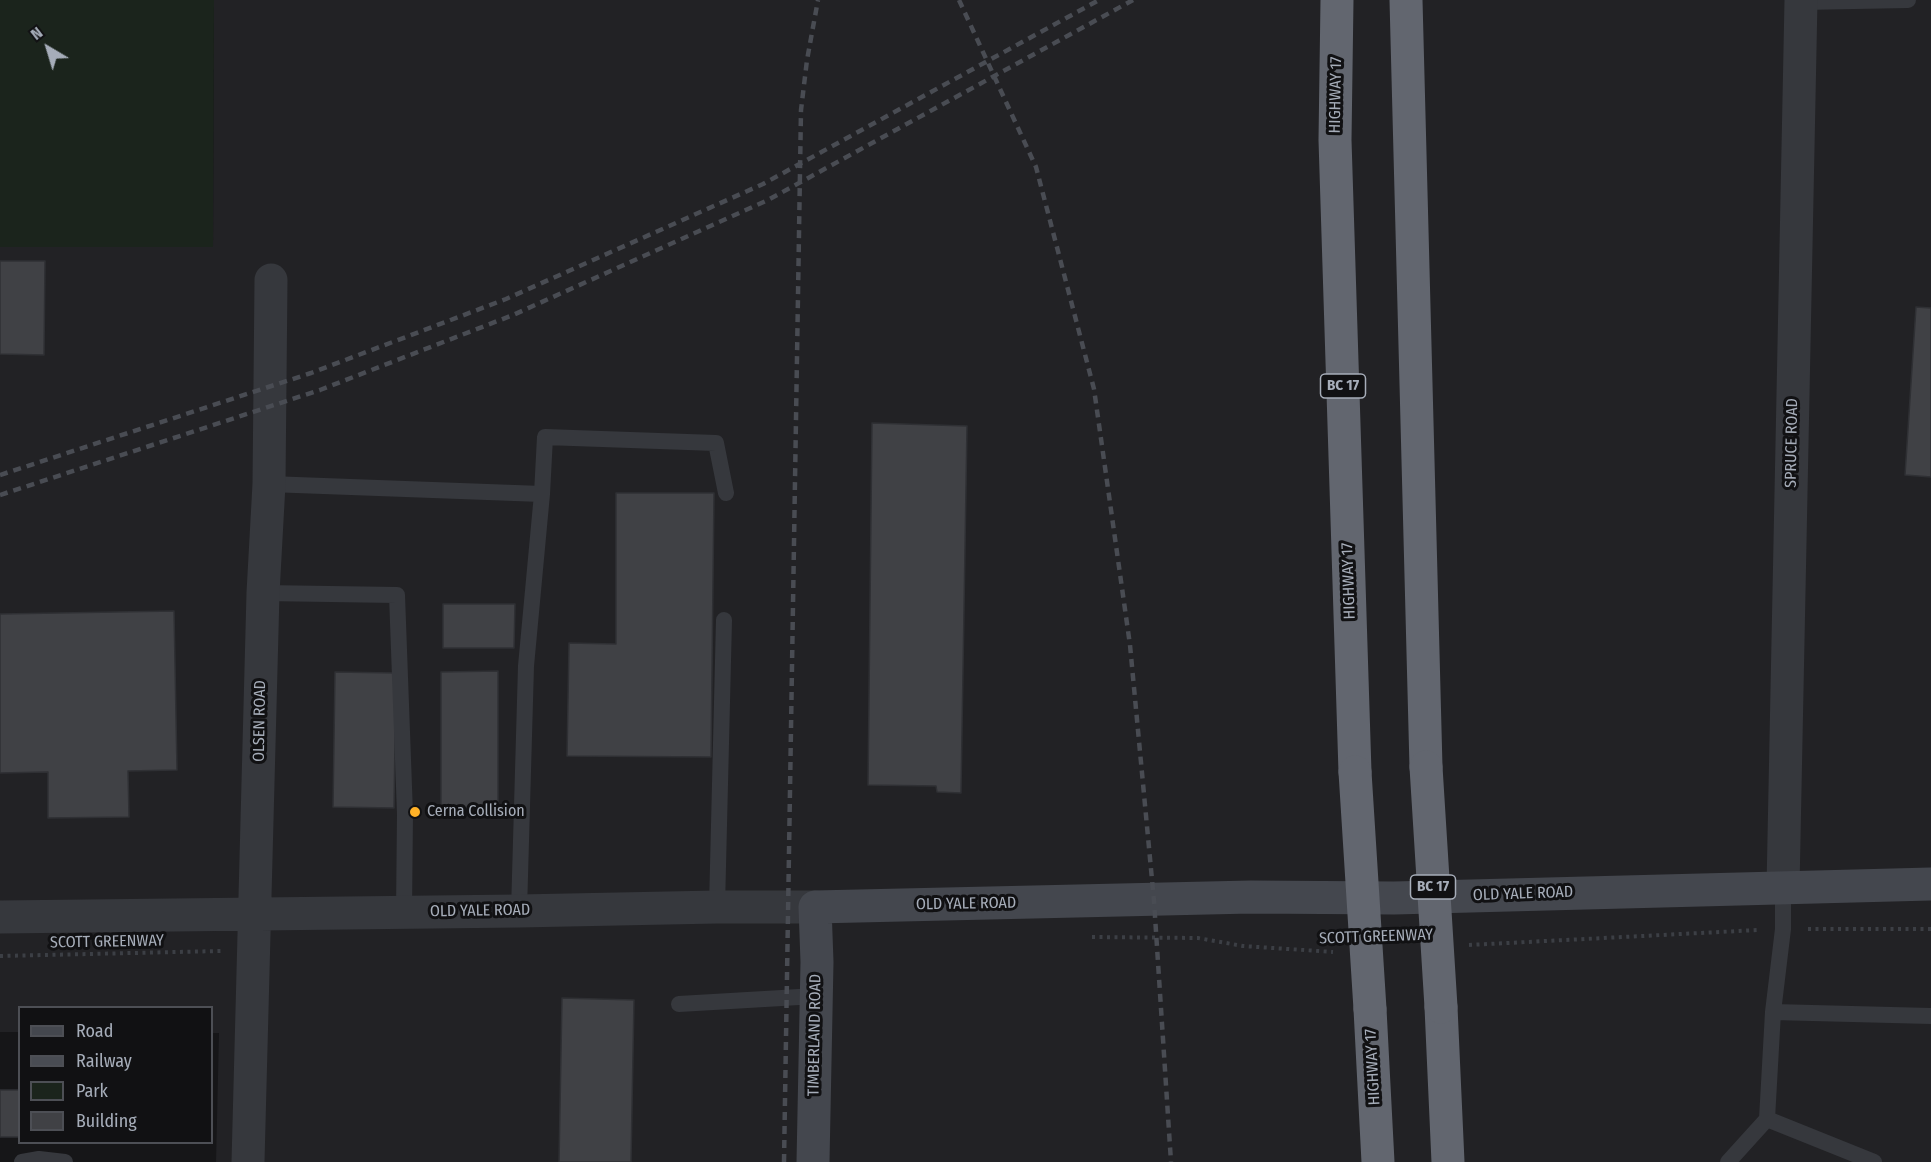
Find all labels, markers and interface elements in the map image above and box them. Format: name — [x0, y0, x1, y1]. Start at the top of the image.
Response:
north arrow — [18, 18, 78, 78]
text: N — [27, 23, 46, 44]
street label: HIGHWAY 17 — [1326, 56, 1346, 134]
road number: BC 17 — [1320, 374, 1366, 398]
street label: SPRUCE ROAD — [1782, 398, 1802, 488]
street label: HIGHWAY 17 — [1338, 542, 1360, 620]
street label: OLSEN ROAD — [250, 680, 270, 762]
place label: Cerna Collision — [427, 802, 525, 822]
marker: Cerna Collision — [408, 805, 422, 819]
road number: BC 17 — [1410, 875, 1456, 899]
street label: OLD YALE ROAD — [1473, 883, 1573, 905]
street label: OLD YALE ROAD — [916, 894, 1016, 914]
street label: OLD YALE ROAD — [430, 901, 530, 921]
street label: SCOTT GREENWAY — [1319, 925, 1433, 949]
street label: SCOTT GREENWAY — [50, 931, 164, 953]
street label: TIMBERLAND ROAD — [804, 974, 826, 1096]
legend — [18, 1006, 213, 1144]
text: Road — [76, 1020, 113, 1042]
street label: HIGHWAY 17 — [1361, 1028, 1385, 1106]
text: Railway — [76, 1050, 132, 1072]
text: Park — [76, 1080, 108, 1102]
text: Building — [76, 1110, 137, 1132]

